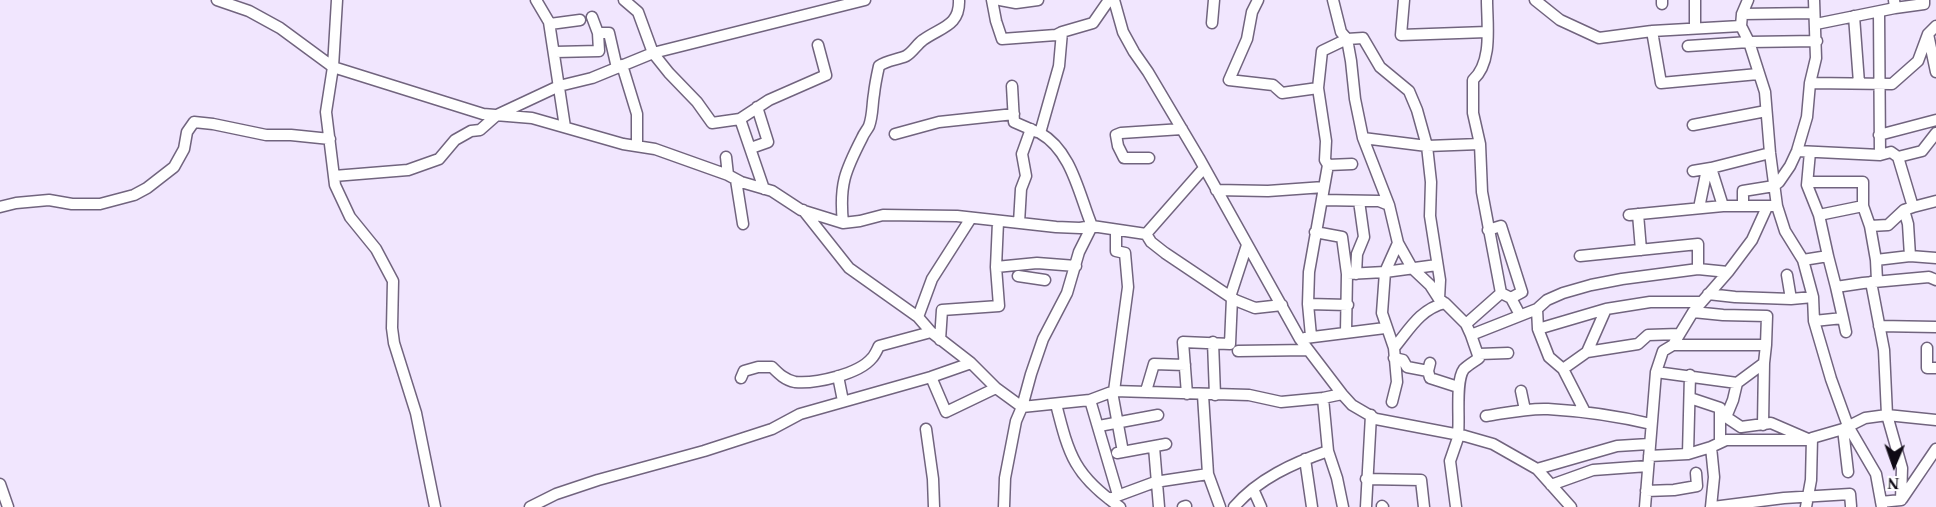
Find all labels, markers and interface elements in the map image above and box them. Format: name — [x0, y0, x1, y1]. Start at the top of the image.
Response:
north arrow — [1864, 435, 1924, 495]
text: N — [1887, 475, 1899, 492]

